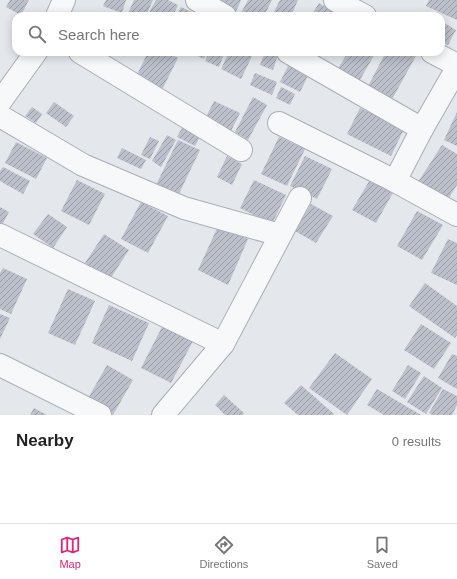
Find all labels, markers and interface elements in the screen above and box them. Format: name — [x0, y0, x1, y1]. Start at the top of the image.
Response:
search box — [12, 12, 445, 56]
icon: search — [26, 23, 48, 45]
text: Search here — [58, 26, 140, 43]
text: Nearby — [16, 431, 74, 450]
text: 0 results — [392, 434, 441, 449]
tab: Map — [59, 534, 81, 570]
tab: Directions — [199, 534, 248, 570]
tab: Saved — [367, 534, 398, 570]

